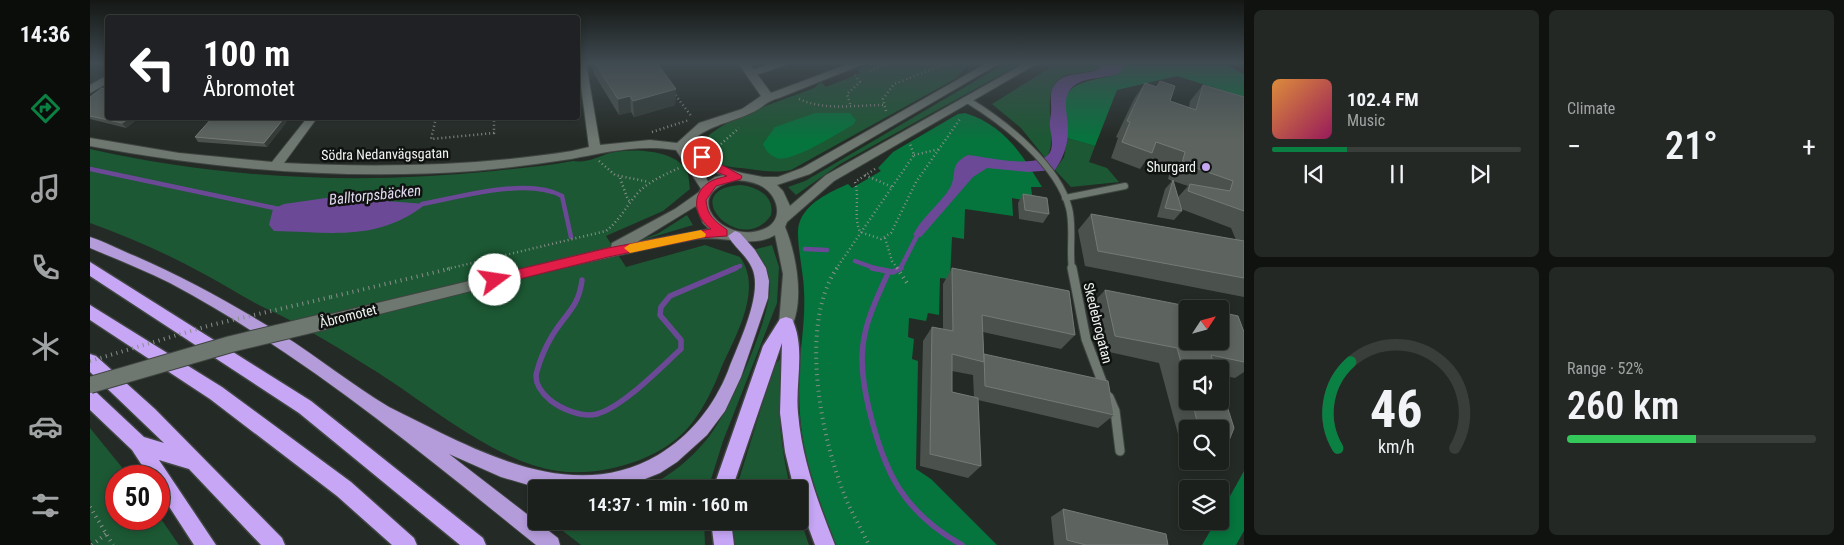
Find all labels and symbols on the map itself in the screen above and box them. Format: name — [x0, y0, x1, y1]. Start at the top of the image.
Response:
pin — [681, 136, 723, 178]
street label: Södra Nedanvägsgatan — [321, 145, 449, 163]
place label: Shurgard — [1146, 159, 1196, 175]
marker: Shurgard — [1200, 161, 1212, 173]
water label: Balltorpsbäcken — [328, 181, 422, 209]
position arrow — [468, 253, 520, 305]
street label: Skedebrogatan — [1080, 281, 1116, 365]
street label: Åbromotet — [317, 300, 378, 331]
north arrow — [1179, 300, 1229, 350]
speed limit sign: 50 — [105, 465, 170, 530]

